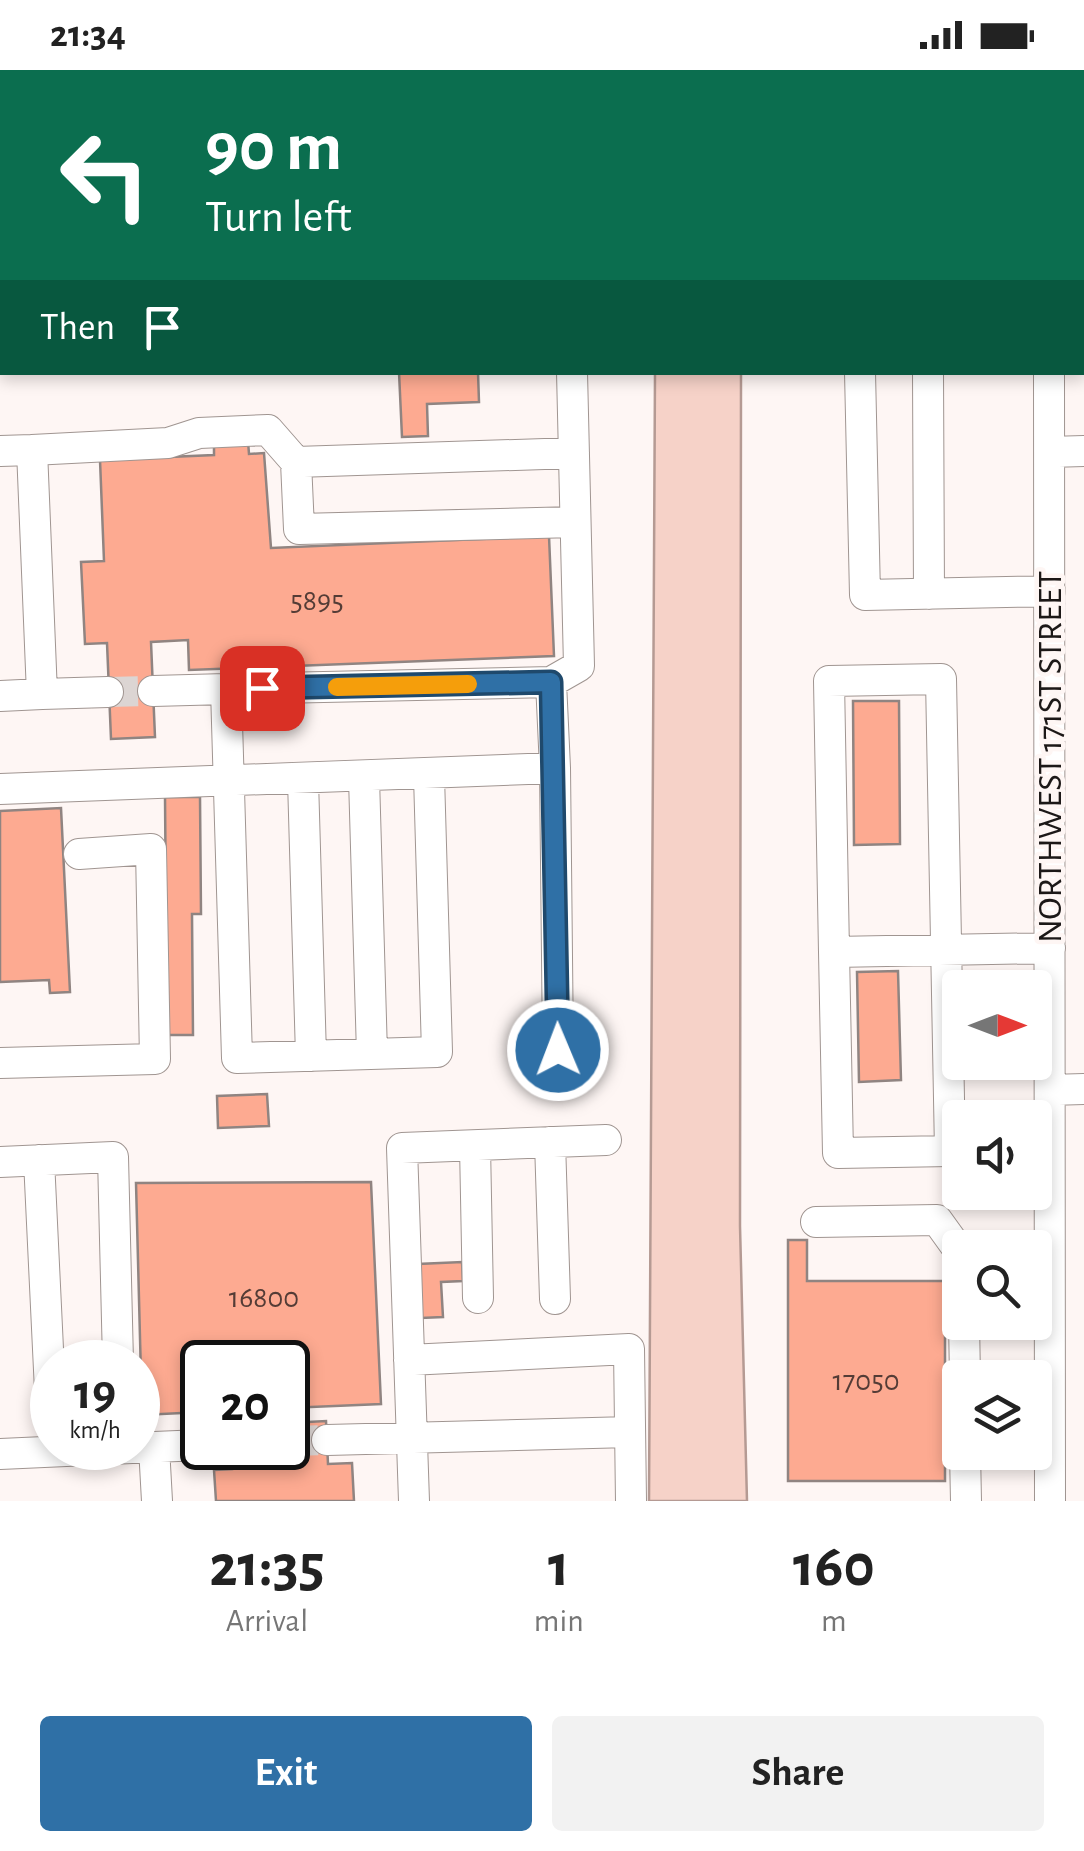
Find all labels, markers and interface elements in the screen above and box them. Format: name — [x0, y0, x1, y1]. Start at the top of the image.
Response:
text: 21:34 — [50, 16, 126, 54]
icon: left — [40, 110, 170, 240]
text: 90 m — [205, 113, 342, 183]
text: Turn left — [205, 195, 352, 240]
icon: arrive — [135, 300, 190, 355]
text: Then — [40, 309, 115, 347]
street label: NORTHWEST 171ST STREET — [1033, 571, 1068, 943]
house number: 5895 — [290, 586, 344, 616]
pin — [220, 646, 305, 731]
icon: arrive — [235, 661, 290, 716]
north arrow — [942, 970, 1052, 1080]
map controls — [942, 970, 1052, 1470]
position arrow — [506, 998, 610, 1102]
button: sound — [942, 1100, 1052, 1210]
button: search — [942, 1230, 1052, 1340]
house number: 16800 — [229, 1283, 299, 1313]
speed limit sign: 20 — [180, 1340, 310, 1470]
button: layers — [942, 1360, 1052, 1470]
house number: 17050 — [832, 1366, 900, 1396]
text: 19 — [74, 1368, 116, 1418]
text: km/h — [69, 1418, 121, 1443]
text: 21:35 — [209, 1537, 325, 1597]
text: 1 — [548, 1537, 570, 1597]
text: 160 — [793, 1537, 875, 1597]
text: Arrival — [226, 1605, 308, 1637]
text: min — [534, 1605, 584, 1637]
text: m — [821, 1605, 847, 1637]
button: Exit — [40, 1716, 532, 1831]
button: Share — [552, 1716, 1044, 1831]

